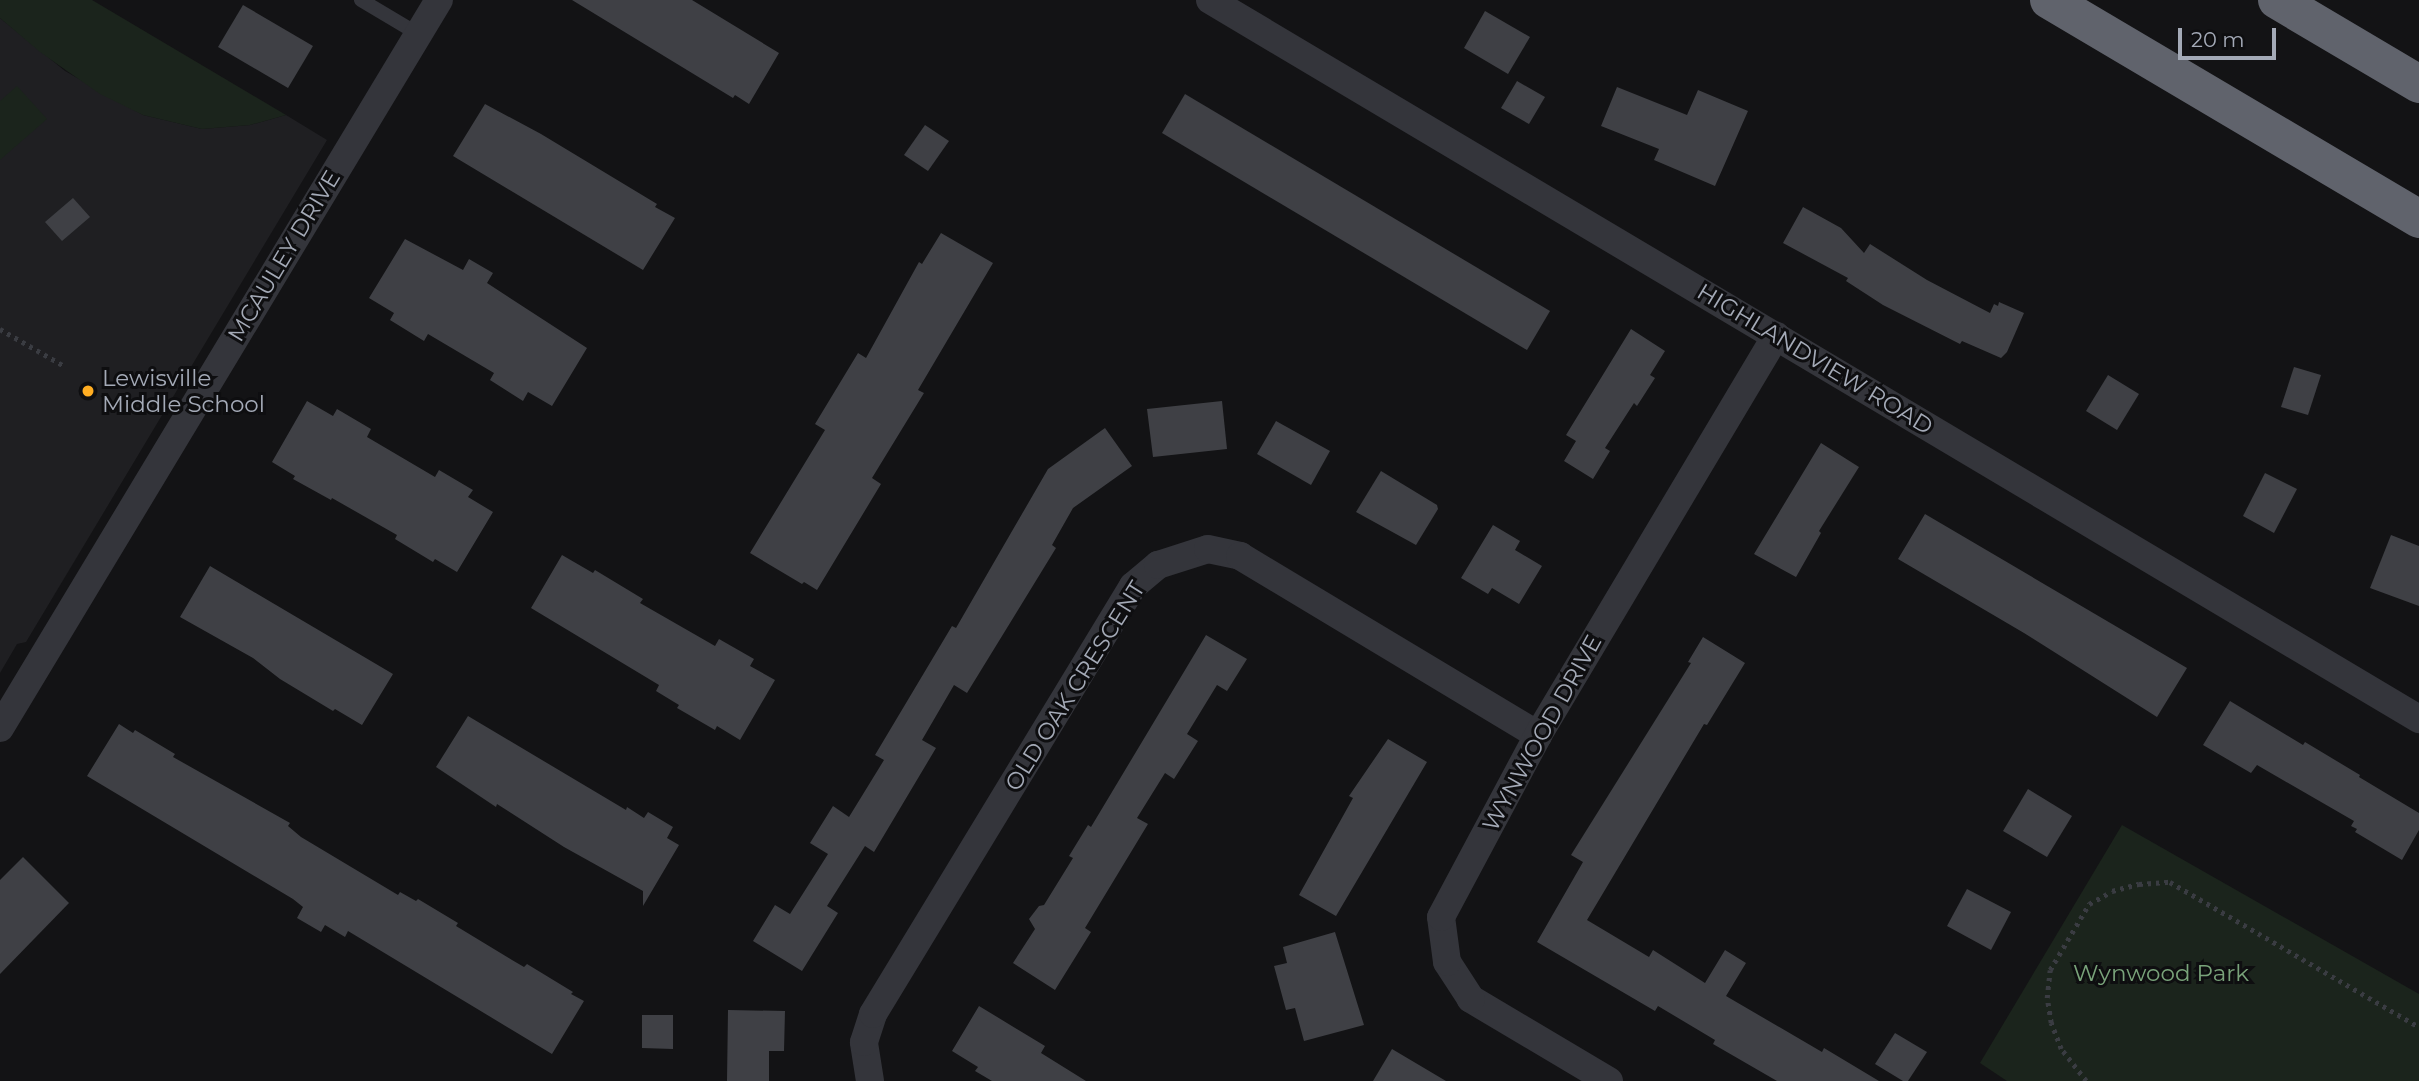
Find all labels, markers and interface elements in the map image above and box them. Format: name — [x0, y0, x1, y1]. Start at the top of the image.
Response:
scale bar — [2181, 14, 2279, 58]
text: 20 m — [2191, 27, 2245, 52]
street label: MCAULEY DRIVE — [222, 165, 346, 347]
street label: HIGHLANDVIEW ROAD — [1692, 278, 1938, 440]
place label: Lewisville Middle School — [102, 364, 265, 418]
marker: Lewisville Middle School — [80, 383, 96, 399]
street label: OLD OAK CRESCENT — [999, 576, 1151, 796]
street label: WYNWOOD DRIVE — [1477, 630, 1607, 836]
park label: Wynwood Park — [2073, 959, 2249, 987]

